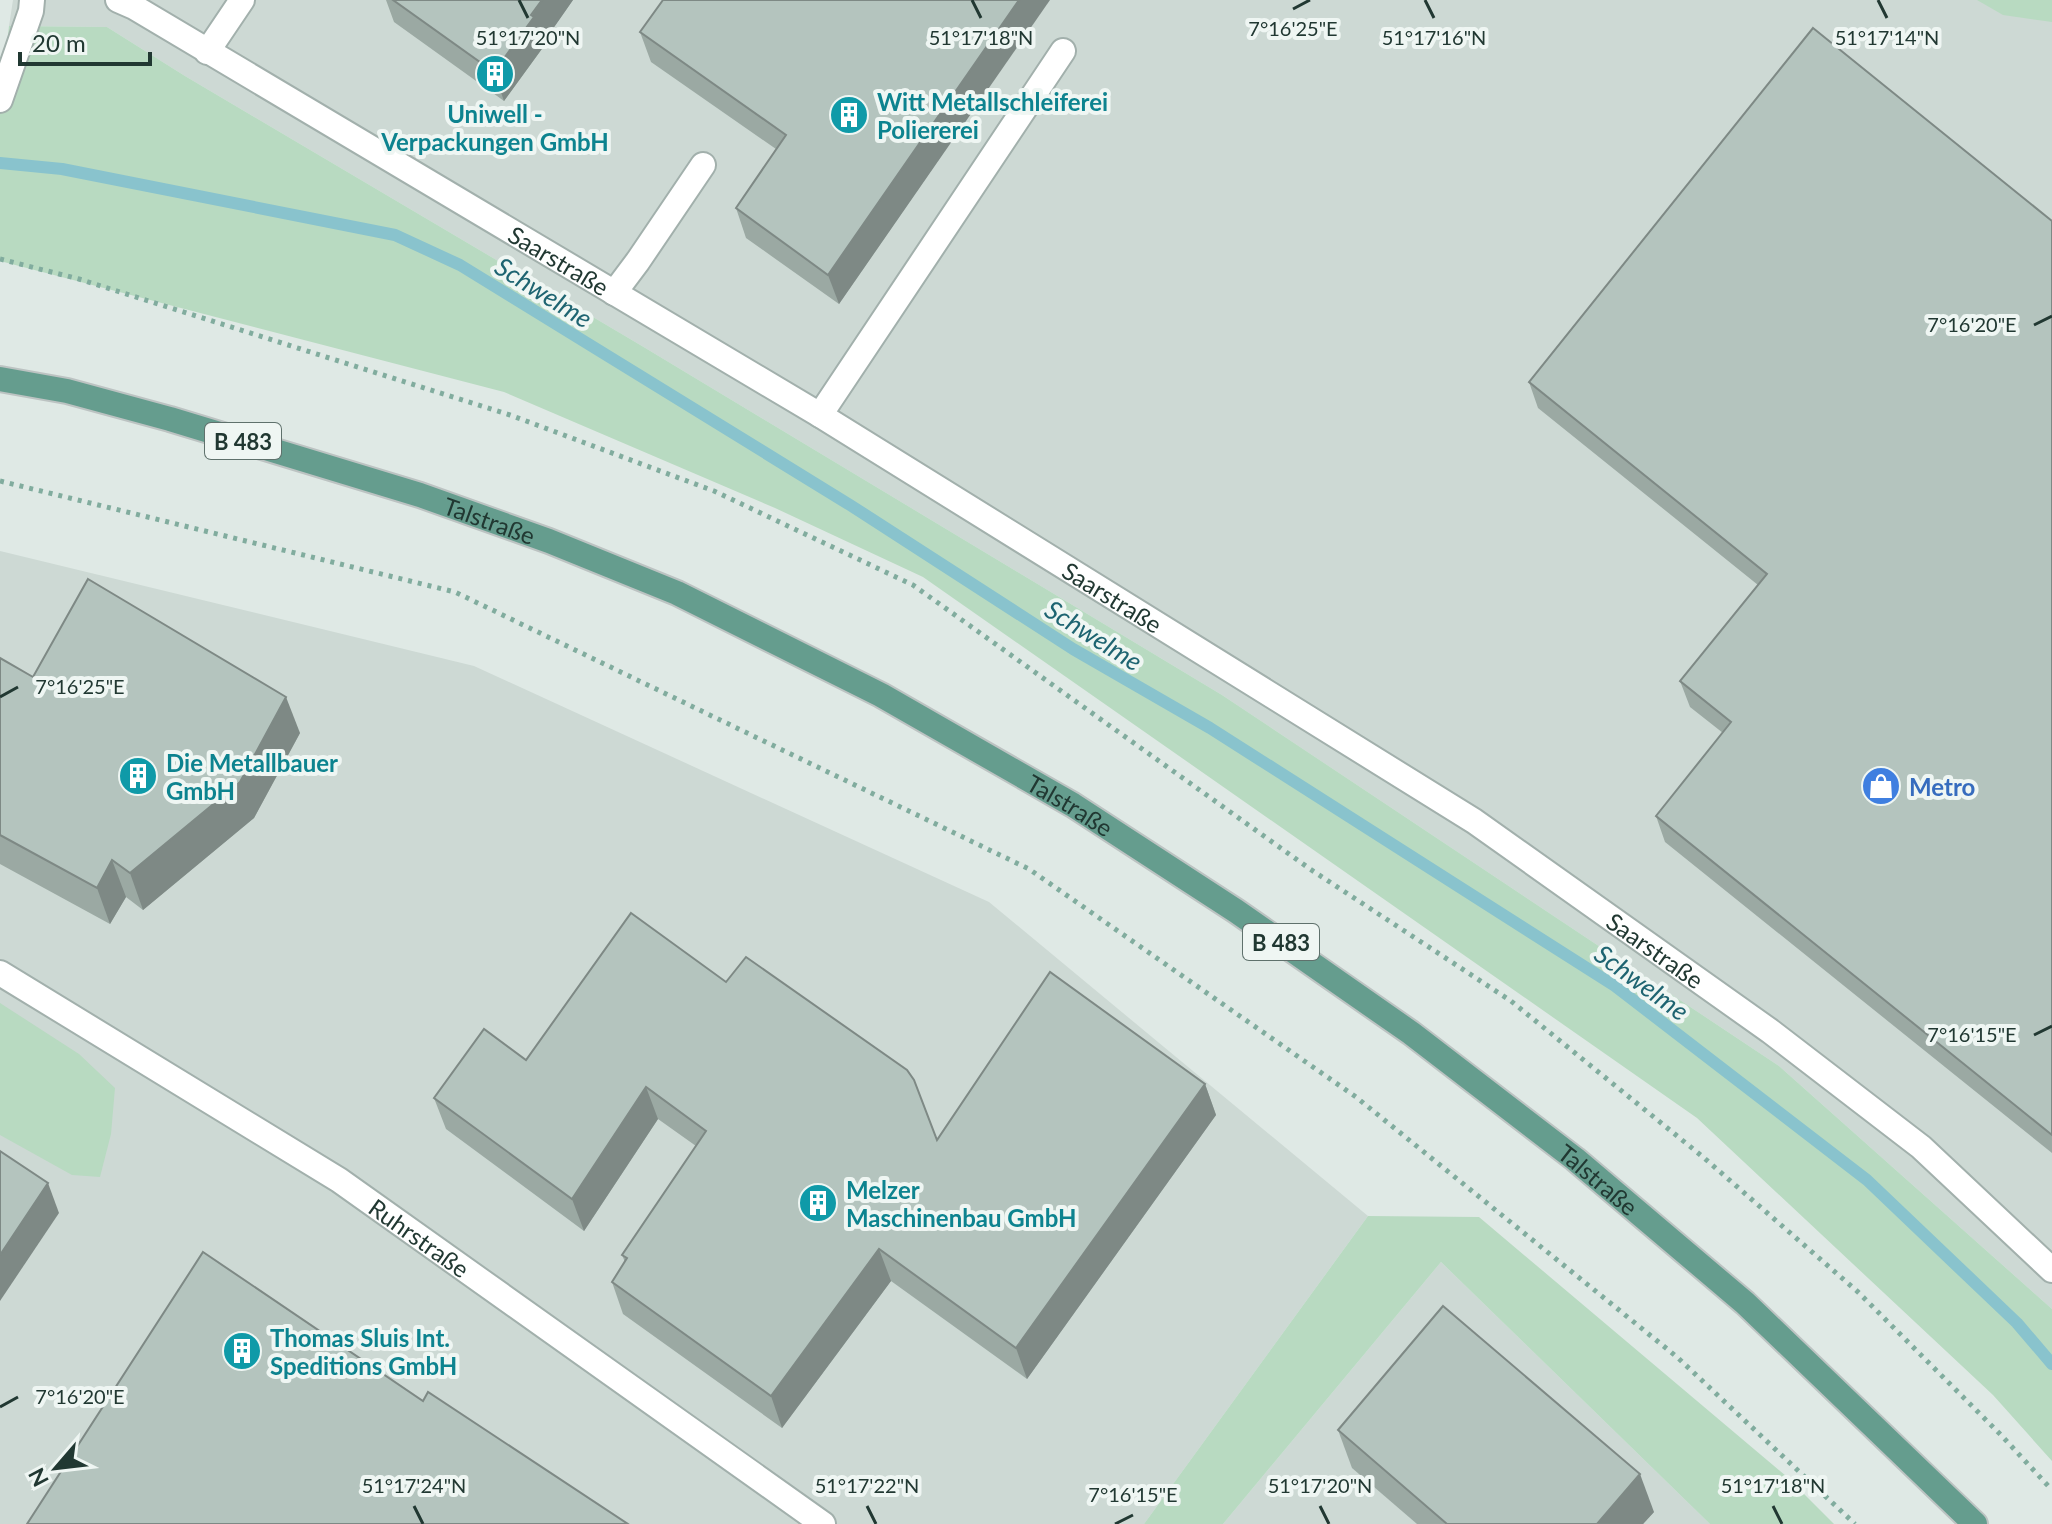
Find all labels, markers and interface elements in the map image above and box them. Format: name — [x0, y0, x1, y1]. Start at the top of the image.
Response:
scale bar — [20, 16, 150, 66]
text: 7°16'25"E — [1248, 16, 1338, 40]
text: 51°17'20"N — [476, 25, 580, 49]
text: 51°17'18"N — [929, 25, 1033, 49]
text: 51°17'16"N — [1382, 25, 1486, 49]
text: 51°17'14"N — [1835, 25, 1939, 49]
text: 20 m — [32, 28, 86, 57]
building icon: Uniwell - Verpackungen GmbH — [474, 53, 516, 95]
place label: Witt Metallschleiferei Poliererei — [877, 87, 1108, 144]
building icon: Witt Metallschleiferei Poliererei — [828, 94, 870, 136]
place label: Uniwell - Verpackungen GmbH — [380, 99, 609, 156]
street label: Saarstraße — [504, 219, 614, 301]
water label: Schwelme — [490, 250, 598, 334]
text: 7°16'20"E — [1927, 312, 2017, 336]
road number: B 483 — [205, 423, 281, 459]
street label: Talstraße — [440, 490, 539, 549]
street label: Saarstraße — [1058, 555, 1168, 638]
water label: Schwelme — [1040, 593, 1148, 677]
text: 7°16'25"E — [35, 674, 125, 698]
place label: Die Metallbauer GmbH — [166, 748, 338, 805]
building icon: Die Metallbauer GmbH — [117, 755, 159, 797]
shop icon: Metro — [1860, 765, 1902, 807]
street label: Talstraße — [1022, 767, 1119, 842]
place label: Metro — [1909, 772, 1975, 801]
street label: Saarstraße — [1602, 906, 1709, 994]
road number: B 483 — [1243, 924, 1319, 960]
water label: Schwelme — [1589, 937, 1695, 1027]
text: 7°16'15"E — [1927, 1022, 2017, 1046]
street label: Talstraße — [1553, 1137, 1644, 1221]
place label: Melzer Maschinenbau GmbH — [846, 1175, 1076, 1232]
building icon: Melzer Maschinenbau GmbH — [797, 1182, 839, 1224]
street label: Ruhrstraße — [364, 1192, 475, 1283]
place label: Thomas Sluis Int. Speditions GmbH — [270, 1323, 457, 1380]
building icon: Thomas Sluis Int. Speditions GmbH — [221, 1330, 263, 1372]
text: 7°16'20"E — [35, 1384, 125, 1408]
north arrow — [16, 1428, 96, 1508]
text: N — [22, 1464, 54, 1491]
text: 51°17'24"N — [362, 1473, 466, 1497]
text: 51°17'22"N — [815, 1473, 919, 1497]
text: 51°17'20"N — [1268, 1473, 1372, 1497]
text: 51°17'18"N — [1721, 1473, 1825, 1497]
text: 7°16'15"E — [1088, 1482, 1178, 1506]

